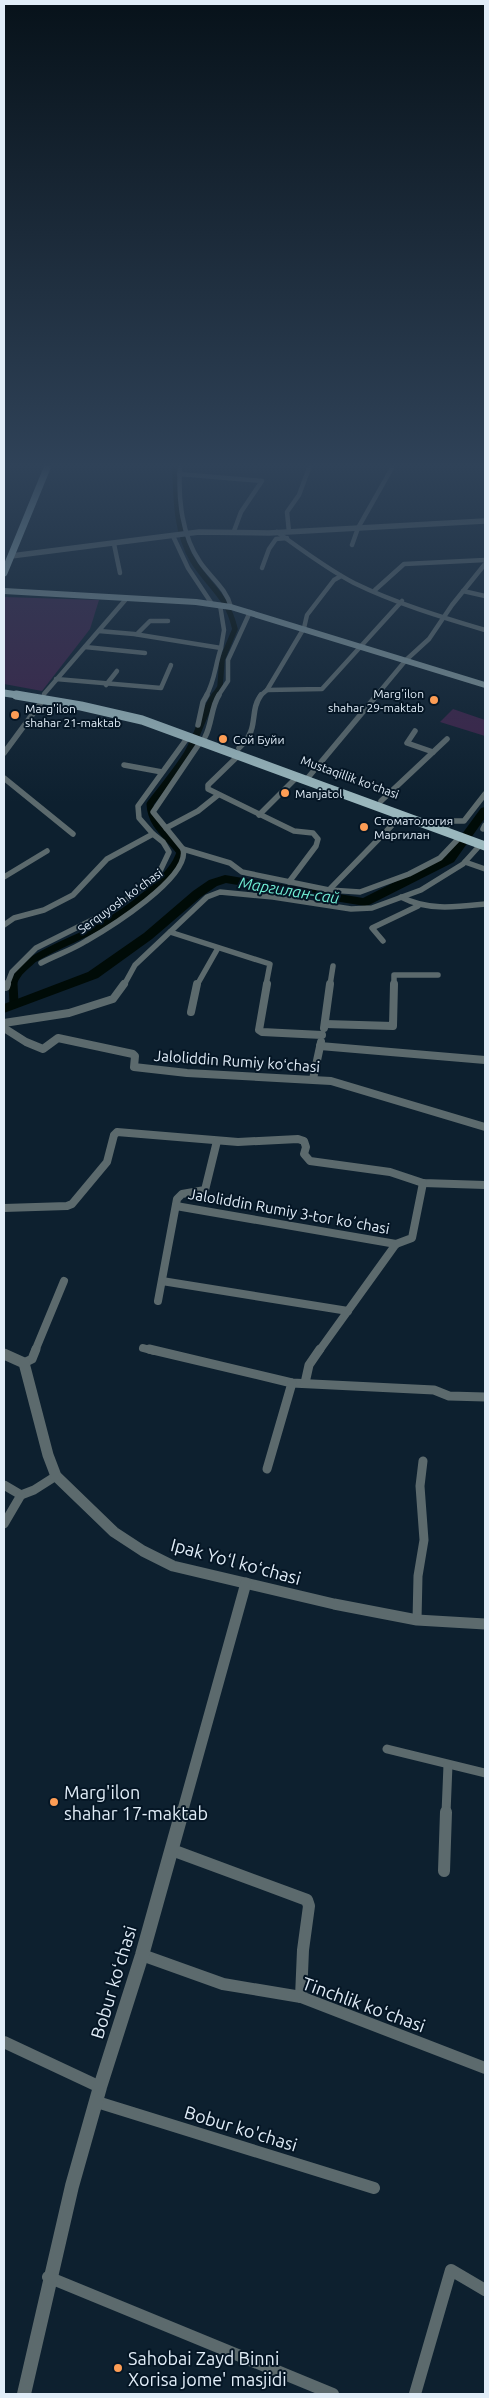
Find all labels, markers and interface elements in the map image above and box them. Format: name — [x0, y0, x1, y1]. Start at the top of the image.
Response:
place label: Marg'ilon shahar 29-maktab — [328, 687, 424, 714]
marker: Marg'ilon shahar 29-maktab — [428, 694, 440, 706]
place label: Marg'ilon shahar 21-maktab — [25, 702, 121, 729]
marker: Marg'ilon shahar 21-maktab — [9, 709, 21, 721]
marker: Сой Буйи — [217, 733, 229, 745]
place label: Сой Буйи — [233, 733, 285, 746]
street label: Mustaqillik koʻchasi — [299, 753, 401, 801]
marker: Manjatol — [279, 787, 291, 799]
place label: Manjatol — [295, 787, 342, 800]
place label: Стоматология Маргилан — [374, 814, 453, 841]
marker: Стоматология Маргилан — [358, 821, 370, 833]
street label: Serquyosh koʻchasi — [75, 866, 165, 936]
water label: Маргилан-сай — [237, 873, 341, 907]
street label: Jaloliddin Rumiy koʻchasi — [153, 1047, 321, 1075]
street label: Jaloliddin Rumiy 3-tor koʼchasi — [187, 1185, 391, 1237]
street label: Ipak Yoʻl koʻchasi — [169, 1534, 303, 1588]
place label: Marg'ilon shahar 17-maktab — [64, 1782, 208, 1823]
marker: Marg'ilon shahar 17-maktab — [48, 1796, 60, 1808]
street label: Bobur koʻchasi — [86, 1923, 140, 2041]
street label: Tinchlik koʻchasi — [300, 1972, 428, 2036]
street label: Bobur ko'chasi — [182, 2101, 300, 2155]
place label: Sahobai Zayd Binni Xorisa jome' masjidi — [128, 2348, 287, 2389]
marker: Sahobai Zayd Binni Xorisa jome' masjidi — [112, 2362, 124, 2374]

